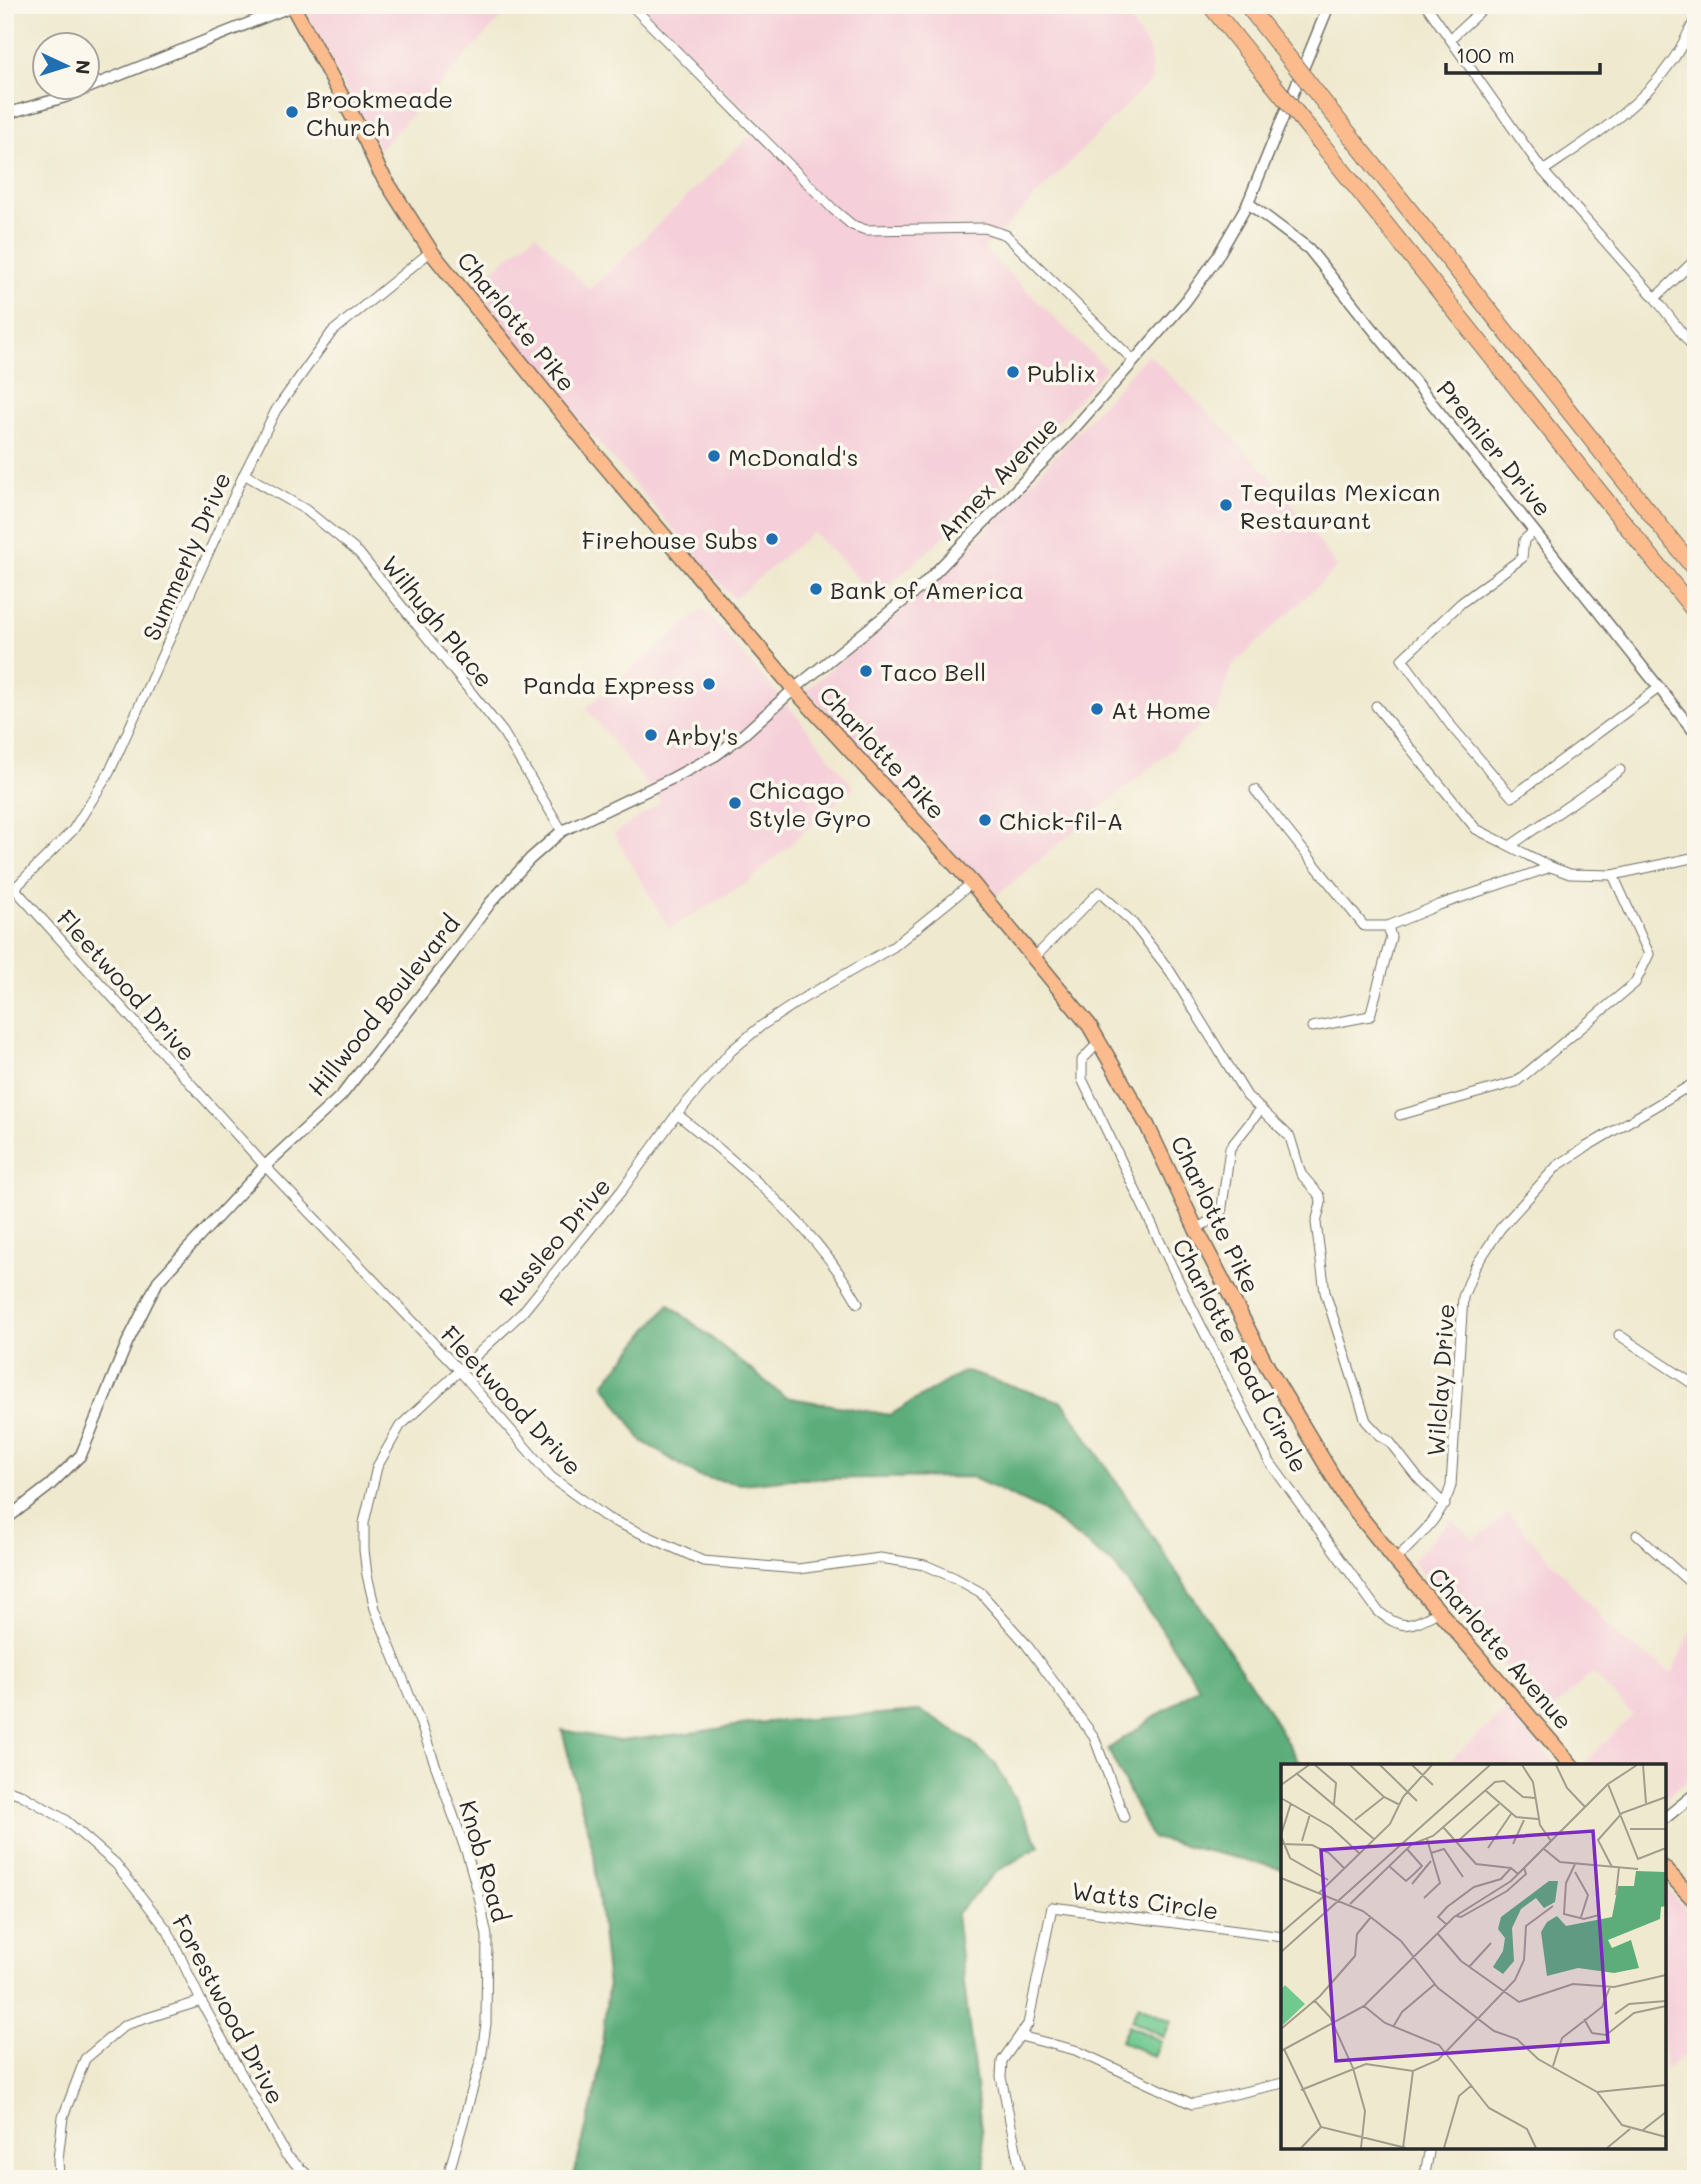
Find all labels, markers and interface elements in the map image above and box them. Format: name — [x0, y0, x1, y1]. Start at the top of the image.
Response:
north arrow — [32, 32, 102, 102]
scale bar — [1446, 32, 1600, 76]
text: 100 m — [1456, 41, 1515, 68]
text: N — [70, 59, 96, 75]
place label: Brookmeade Church — [306, 83, 453, 142]
marker: Brookmeade Church — [284, 104, 300, 120]
street label: Charlotte Pike — [451, 245, 583, 397]
place label: Publix — [1027, 357, 1096, 388]
marker: Publix — [1005, 364, 1021, 380]
street label: Premier Drive — [1431, 374, 1559, 522]
street label: Annex Avenue — [930, 409, 1064, 547]
place label: McDonald's — [728, 441, 858, 472]
marker: McDonald's — [706, 448, 722, 464]
street label: Summerly Drive — [135, 467, 237, 645]
place label: Tequilas Mexican Restaurant — [1240, 476, 1440, 535]
marker: Tequilas Mexican Restaurant — [1218, 497, 1234, 513]
place label: Firehouse Subs — [582, 524, 758, 555]
marker: Firehouse Subs — [764, 531, 780, 547]
street label: Wilhugh Place — [375, 549, 501, 693]
place label: Bank of America — [830, 574, 1024, 605]
marker: Bank of America — [808, 581, 824, 597]
place label: Taco Bell — [880, 656, 986, 687]
marker: Taco Bell — [858, 663, 874, 679]
place label: Panda Express — [523, 669, 695, 700]
marker: Panda Express — [701, 676, 717, 692]
street label: Charlotte Pike — [813, 679, 953, 825]
place label: At Home — [1111, 694, 1211, 725]
marker: At Home — [1089, 701, 1105, 717]
place label: Arby's — [665, 720, 738, 751]
marker: Arby's — [643, 727, 659, 743]
place label: Chicago Style Gyro — [749, 774, 871, 833]
marker: Chicago Style Gyro — [727, 795, 743, 811]
place label: Chick-fil-A — [999, 805, 1123, 836]
marker: Chick-fil-A — [977, 812, 993, 828]
street label: Fleetwood Drive — [51, 903, 203, 1067]
street label: Hillwood Boulevard — [300, 908, 466, 1102]
street label: Charlotte Pike — [1165, 1130, 1267, 1298]
street label: Russleo Drive — [491, 1170, 617, 1312]
street label: Charlotte Road Circle — [1166, 1233, 1316, 1477]
street label: Wilclay Drive — [1419, 1303, 1461, 1457]
street label: Fleetwood Drive — [435, 1319, 589, 1481]
street label: Charlotte Avenue — [1422, 1561, 1580, 1735]
inset map — [1281, 1764, 1666, 2149]
street label: Knob Road — [453, 1797, 517, 1925]
street label: Watts Circle — [1070, 1874, 1220, 1926]
street label: Forestwood Drive — [166, 1909, 292, 2109]

